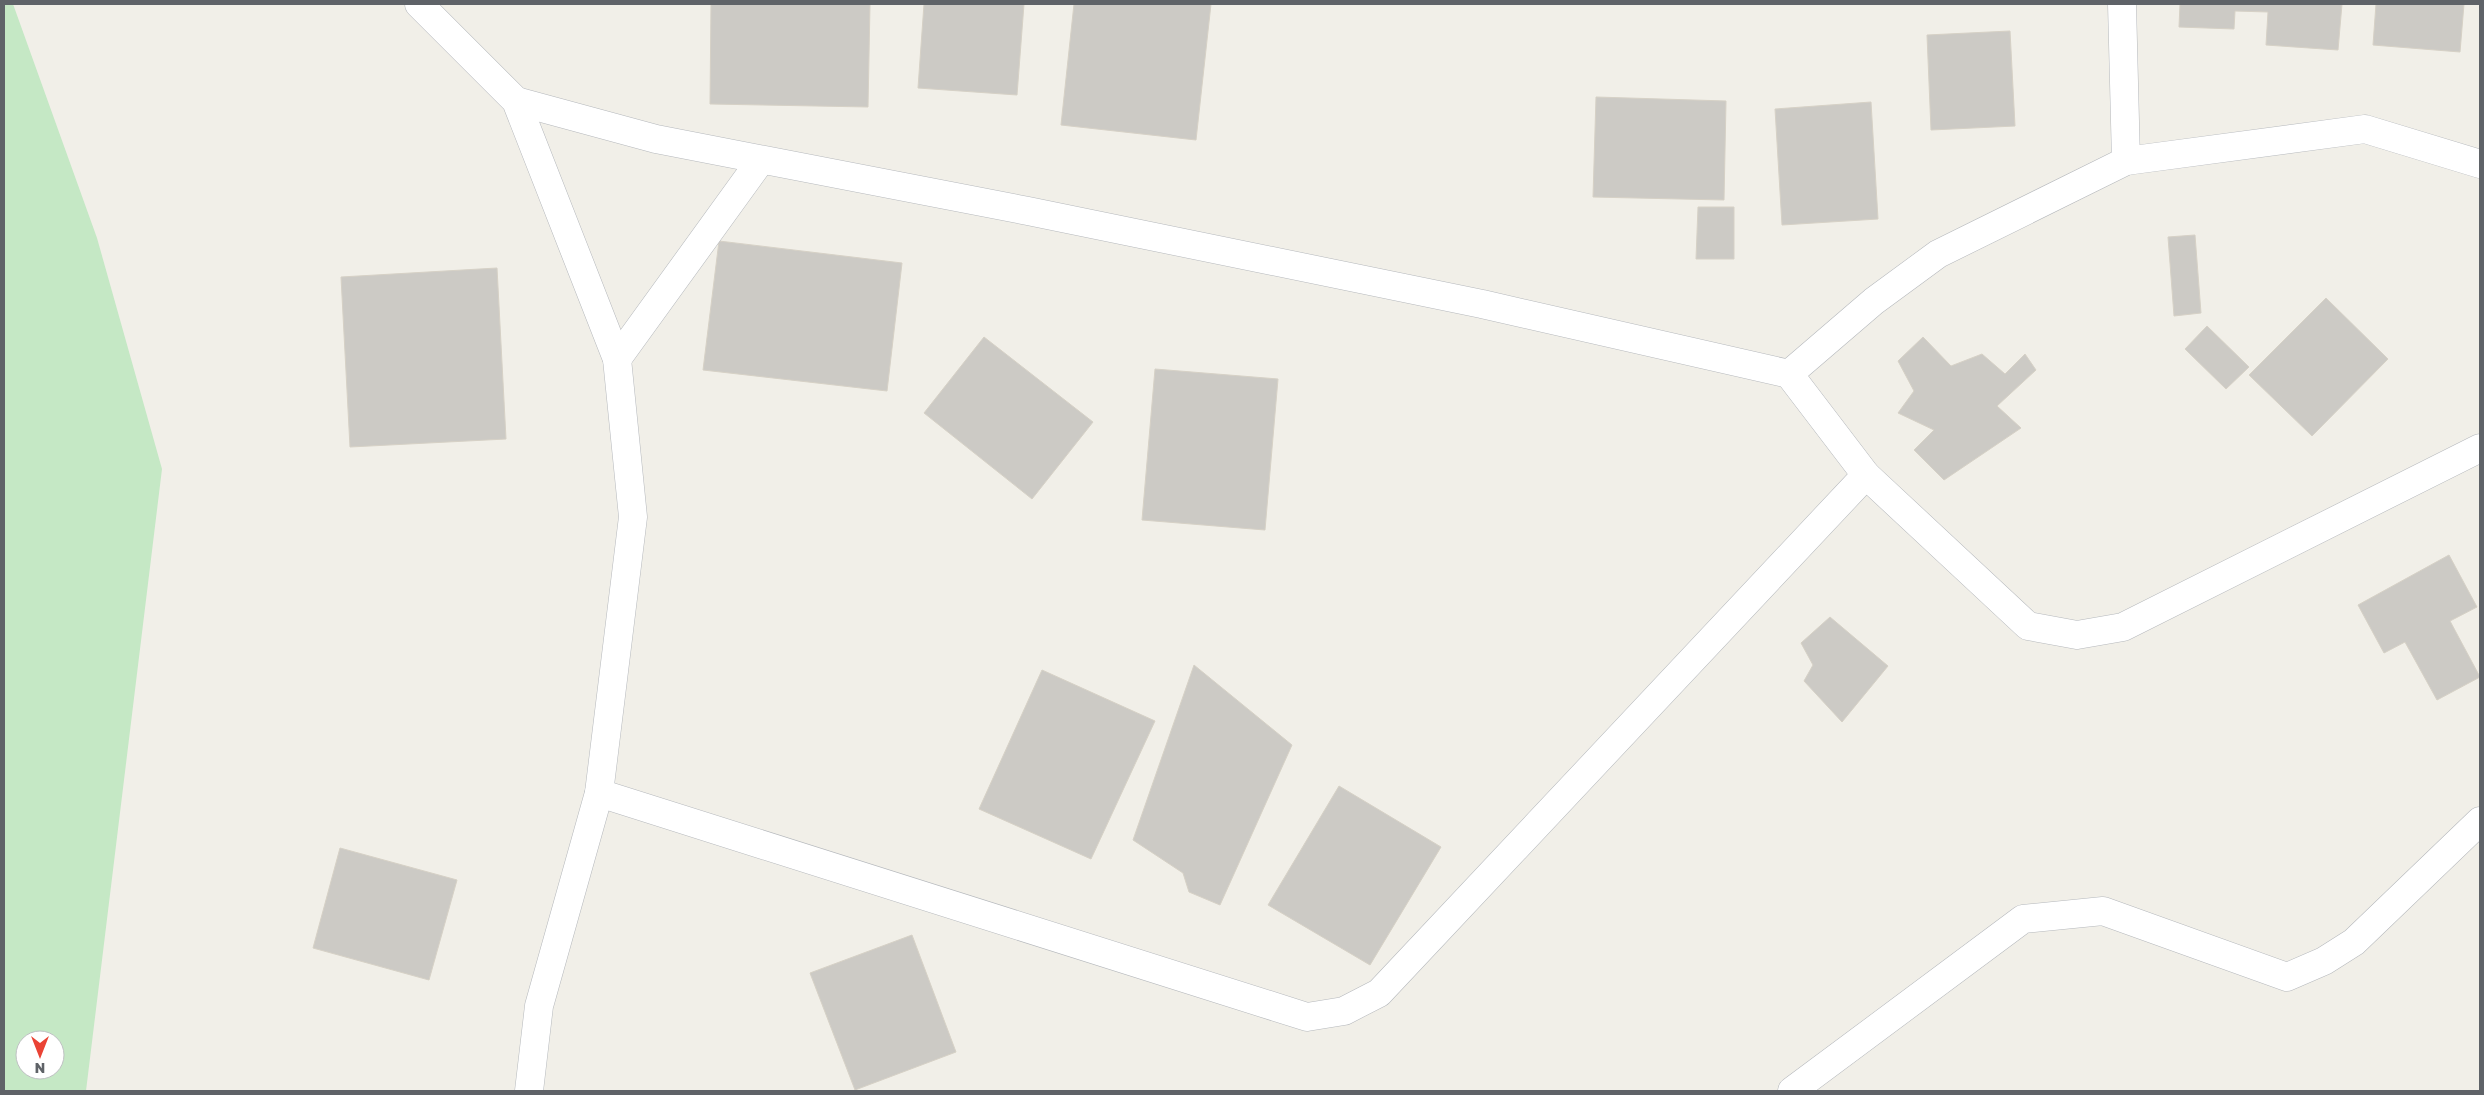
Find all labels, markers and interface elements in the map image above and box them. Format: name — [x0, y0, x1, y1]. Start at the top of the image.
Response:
north arrow — [15, 1030, 65, 1080]
text: N — [35, 1060, 45, 1077]

